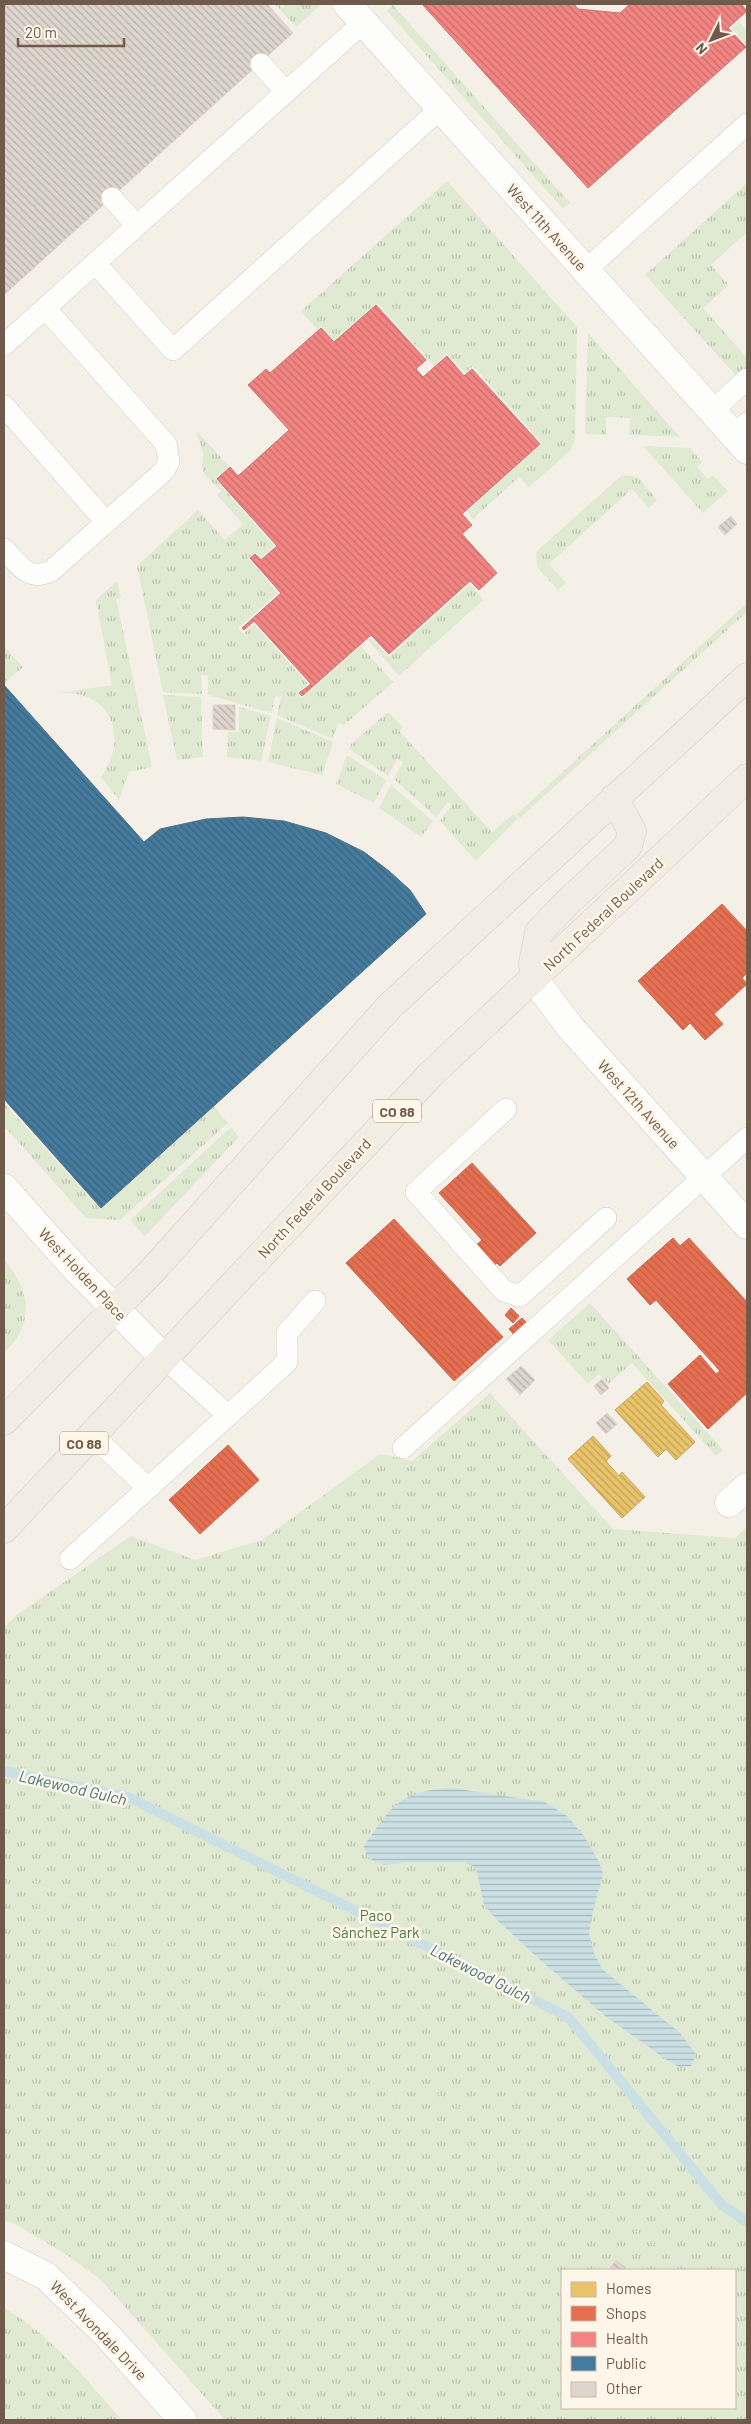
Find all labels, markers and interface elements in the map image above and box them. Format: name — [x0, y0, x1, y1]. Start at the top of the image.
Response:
scale bar — [18, 15, 124, 47]
north arrow — [686, 15, 736, 65]
text: 20 m — [25, 23, 57, 41]
text: N — [692, 40, 710, 58]
street label: West 11th Avenue — [503, 180, 591, 274]
street label: North Federal Boulevard — [539, 854, 667, 974]
street label: West 12th Avenue — [594, 1056, 684, 1152]
road number: CO 88 — [373, 1100, 421, 1122]
street label: North Federal Boulevard — [254, 1134, 374, 1262]
street label: West Holden Place — [35, 1224, 131, 1324]
road number: CO 88 — [60, 1432, 108, 1455]
water label: Lakewood Gulch — [17, 1765, 129, 1809]
park label: Paco Sánchez Park — [332, 1906, 420, 1941]
water label: Lakewood Gulch — [428, 1940, 534, 2006]
legend — [561, 2269, 736, 2409]
street label: West Avondale Drive — [47, 2276, 151, 2384]
text: Homes — [606, 2279, 651, 2297]
text: Shops — [606, 2304, 646, 2322]
text: Health — [606, 2329, 648, 2347]
text: Public — [606, 2354, 646, 2372]
text: Other — [606, 2379, 643, 2397]

